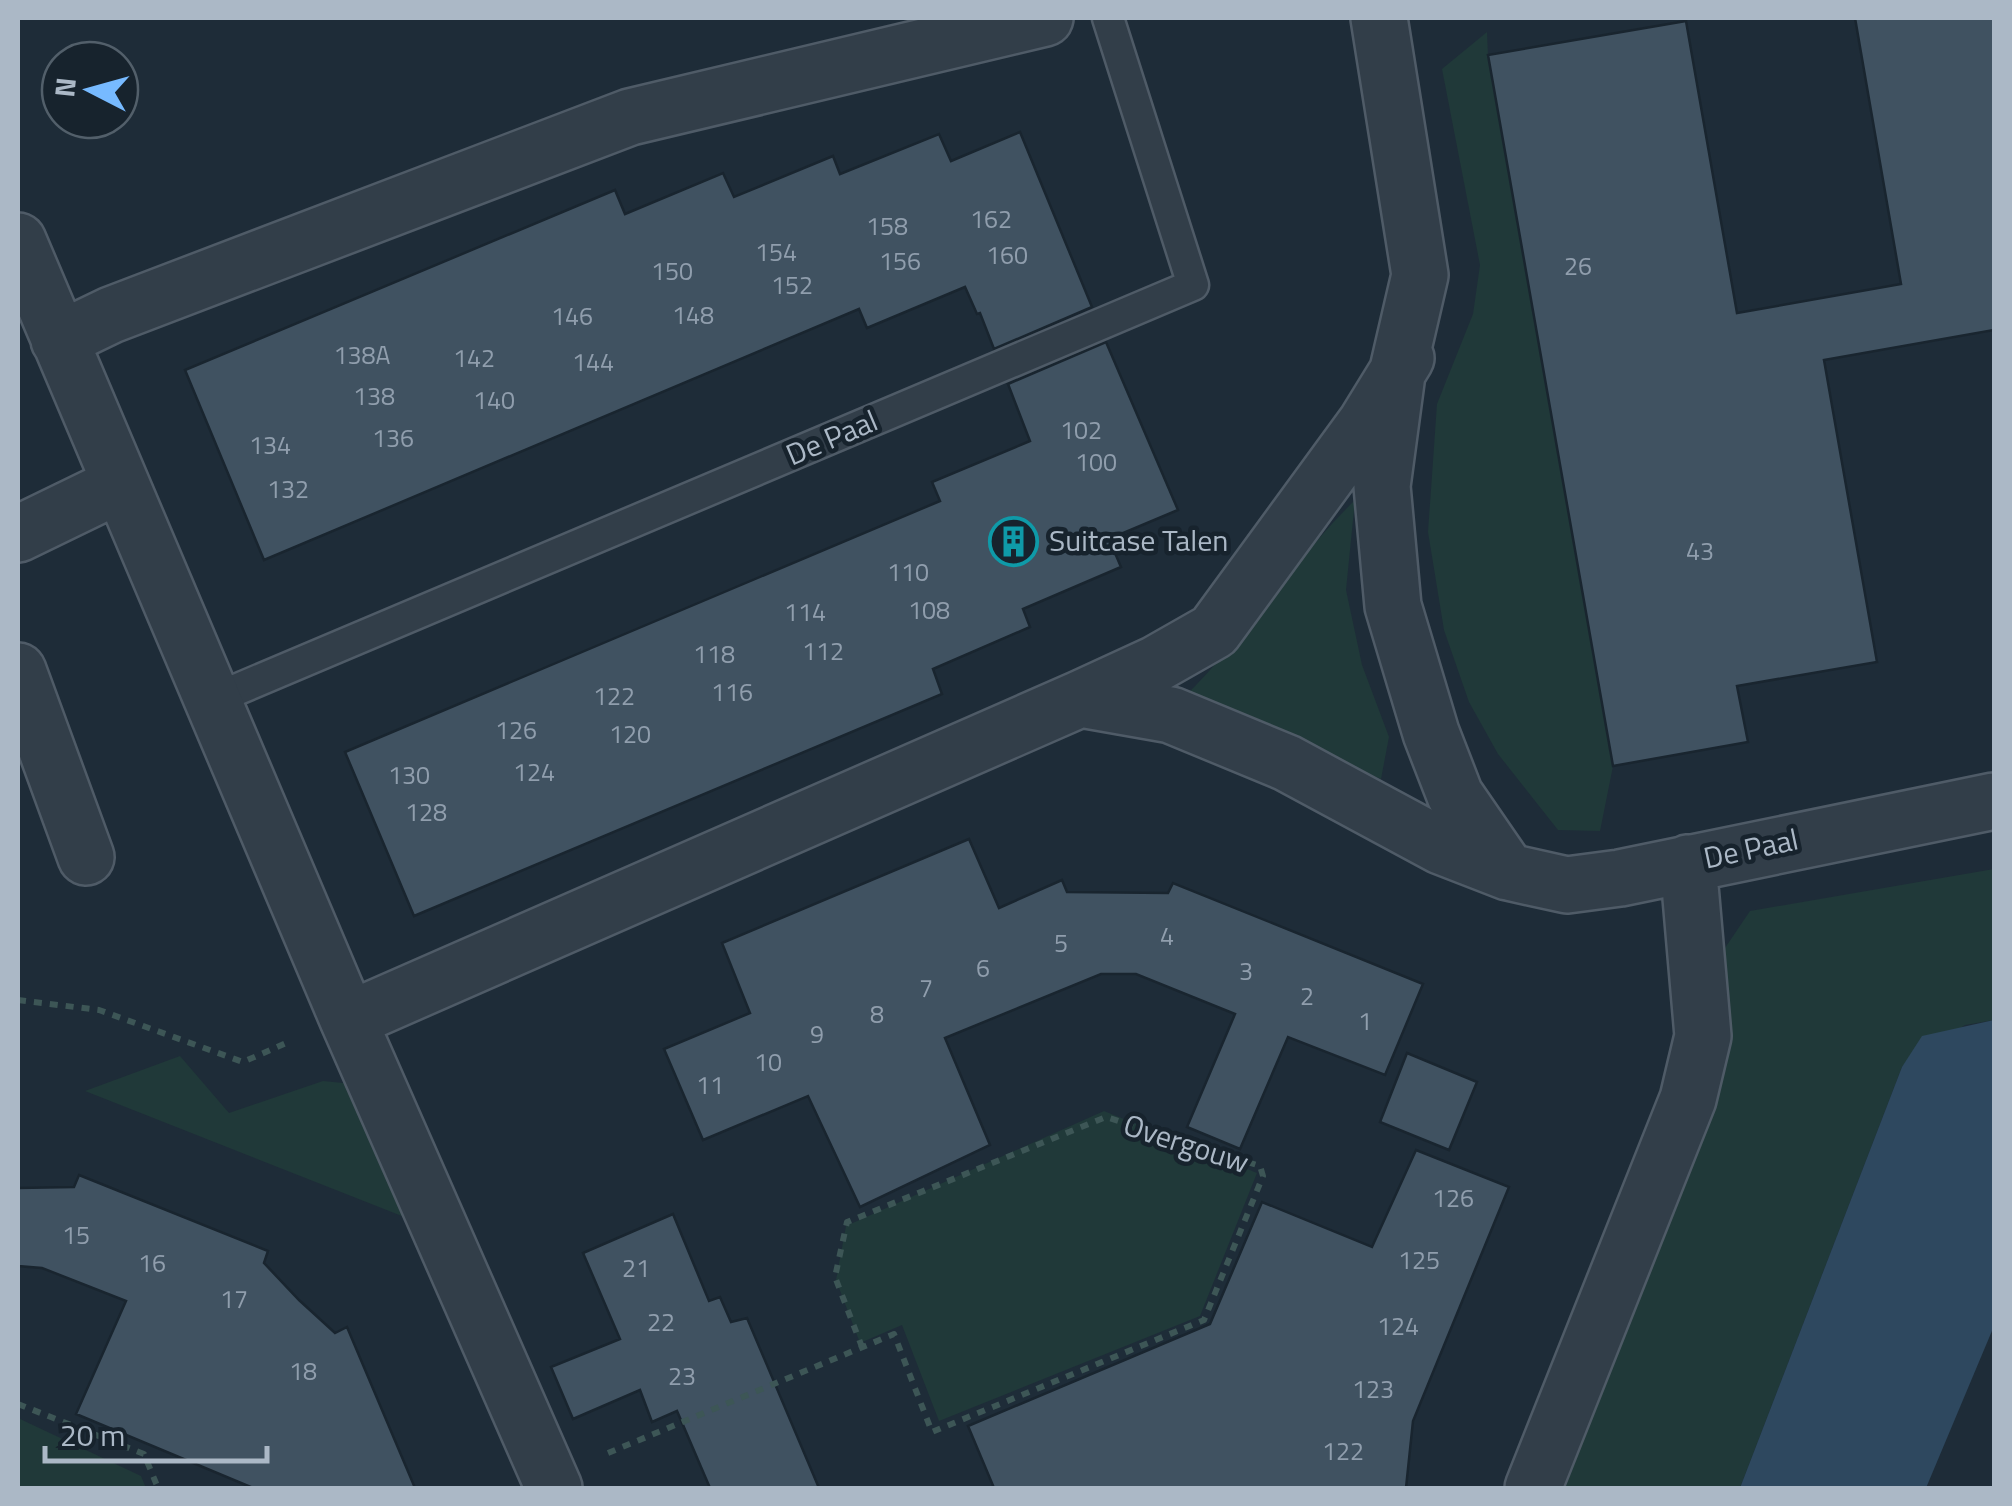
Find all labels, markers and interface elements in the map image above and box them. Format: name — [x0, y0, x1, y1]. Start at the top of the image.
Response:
north arrow — [40, 40, 140, 140]
text: N — [42, 75, 87, 99]
house number: 162 — [970, 200, 1012, 238]
house number: 158 — [866, 207, 908, 245]
house number: 154 — [755, 233, 797, 271]
house number: 160 — [986, 236, 1028, 274]
house number: 156 — [879, 242, 921, 280]
house number: 26 — [1564, 247, 1592, 285]
house number: 150 — [651, 252, 693, 290]
house number: 152 — [771, 266, 813, 304]
house number: 148 — [672, 296, 714, 334]
house number: 146 — [551, 297, 593, 335]
house number: 138A — [334, 336, 391, 374]
house number: 142 — [453, 339, 495, 377]
house number: 144 — [572, 343, 614, 381]
house number: 138 — [353, 377, 395, 415]
house number: 140 — [473, 381, 515, 419]
street label: De Paal — [779, 397, 885, 477]
house number: 102 — [1060, 411, 1102, 449]
house number: 136 — [372, 419, 414, 457]
house number: 134 — [249, 426, 291, 464]
house number: 100 — [1075, 443, 1117, 481]
house number: 132 — [267, 470, 309, 508]
building icon: Suitcase Talen — [988, 515, 1040, 567]
place label: Suitcase Talen — [1049, 517, 1228, 563]
house number: 43 — [1686, 532, 1714, 570]
house number: 110 — [887, 553, 929, 591]
house number: 108 — [908, 591, 950, 629]
house number: 114 — [784, 593, 826, 631]
house number: 112 — [802, 632, 844, 670]
house number: 118 — [693, 635, 735, 673]
house number: 116 — [711, 673, 753, 711]
house number: 122 — [593, 677, 635, 715]
house number: 126 — [495, 711, 537, 749]
house number: 120 — [609, 715, 651, 753]
house number: 124 — [513, 753, 555, 791]
house number: 130 — [388, 756, 430, 794]
house number: 128 — [405, 793, 447, 831]
street label: De Paal — [1699, 816, 1802, 880]
house number: 4 — [1160, 917, 1174, 955]
house number: 5 — [1054, 924, 1068, 962]
house number: 6 — [976, 949, 990, 987]
house number: 3 — [1239, 952, 1253, 990]
house number: 7 — [919, 969, 933, 1007]
house number: 2 — [1300, 977, 1314, 1015]
house number: 8 — [870, 995, 884, 1033]
house number: 1 — [1358, 1002, 1372, 1040]
house number: 9 — [810, 1015, 824, 1053]
house number: 10 — [754, 1043, 782, 1081]
house number: 11 — [696, 1066, 724, 1104]
street label: Overgouw — [1118, 1101, 1255, 1185]
house number: 126 — [1432, 1179, 1474, 1217]
house number: 15 — [62, 1216, 90, 1254]
house number: 125 — [1398, 1241, 1440, 1279]
house number: 16 — [138, 1244, 166, 1282]
house number: 21 — [622, 1249, 650, 1287]
house number: 17 — [220, 1280, 248, 1318]
house number: 22 — [647, 1303, 675, 1341]
house number: 124 — [1377, 1307, 1419, 1345]
house number: 18 — [289, 1352, 317, 1390]
house number: 23 — [668, 1357, 696, 1395]
house number: 123 — [1352, 1370, 1394, 1408]
scale bar — [45, 1401, 268, 1463]
text: 20 m — [60, 1412, 125, 1458]
house number: 122 — [1322, 1432, 1364, 1470]

